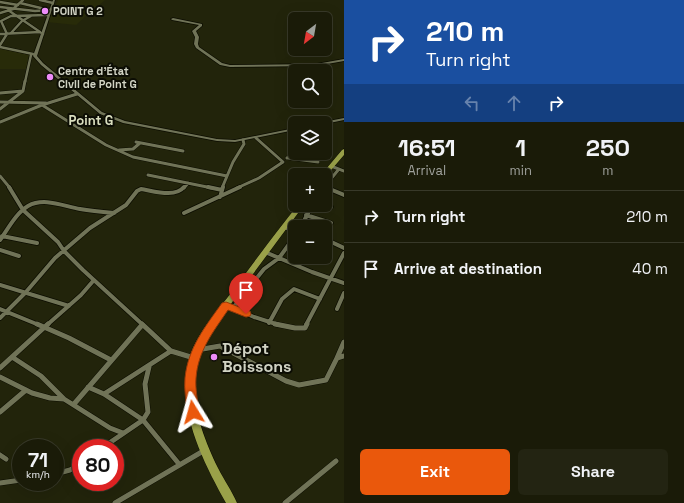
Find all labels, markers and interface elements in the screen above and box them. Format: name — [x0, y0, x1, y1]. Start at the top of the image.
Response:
place label: POINT G 2 — [53, 4, 103, 18]
marker: POINT G 2 — [40, 6, 50, 16]
north arrow — [288, 12, 332, 56]
map controls — [288, 12, 332, 264]
text: 210 m — [426, 13, 504, 49]
icon: right — [360, 16, 412, 68]
text: Turn right — [426, 48, 510, 71]
place label: Centre d'État Civil de Point G — [58, 64, 137, 91]
button: search — [288, 64, 332, 108]
marker: Centre d'État Civil de Point G — [45, 72, 55, 82]
icon: left — [461, 92, 483, 114]
icon: ahead — [503, 92, 525, 114]
icon: right — [545, 92, 567, 114]
district label: Point G — [69, 112, 113, 129]
button: layers — [288, 116, 332, 160]
text: 16:51 — [398, 132, 456, 163]
text: 1 — [515, 132, 526, 163]
text: 250 — [586, 132, 630, 163]
text: Arrival — [407, 162, 446, 179]
text: min — [510, 162, 532, 179]
text: m — [602, 162, 614, 179]
button: + — [288, 168, 332, 212]
icon: right — [360, 206, 382, 228]
text: Turn right — [394, 207, 465, 226]
text: 210 m — [626, 207, 668, 226]
button: − — [288, 220, 332, 264]
icon: arrive — [360, 258, 382, 280]
text: Arrive at destination — [394, 259, 542, 278]
text: 40 m — [632, 259, 668, 278]
pin — [229, 273, 263, 314]
icon: arrive — [235, 279, 257, 301]
place label: Dépot Boissons — [222, 338, 291, 377]
marker: Dépot Boissons — [209, 352, 219, 362]
position arrow — [172, 391, 214, 433]
speed limit sign: 80 — [72, 439, 124, 491]
text: 71 — [28, 447, 48, 473]
button: Exit — [360, 449, 510, 495]
button: Share — [518, 449, 668, 495]
text: km/h — [26, 468, 50, 481]

